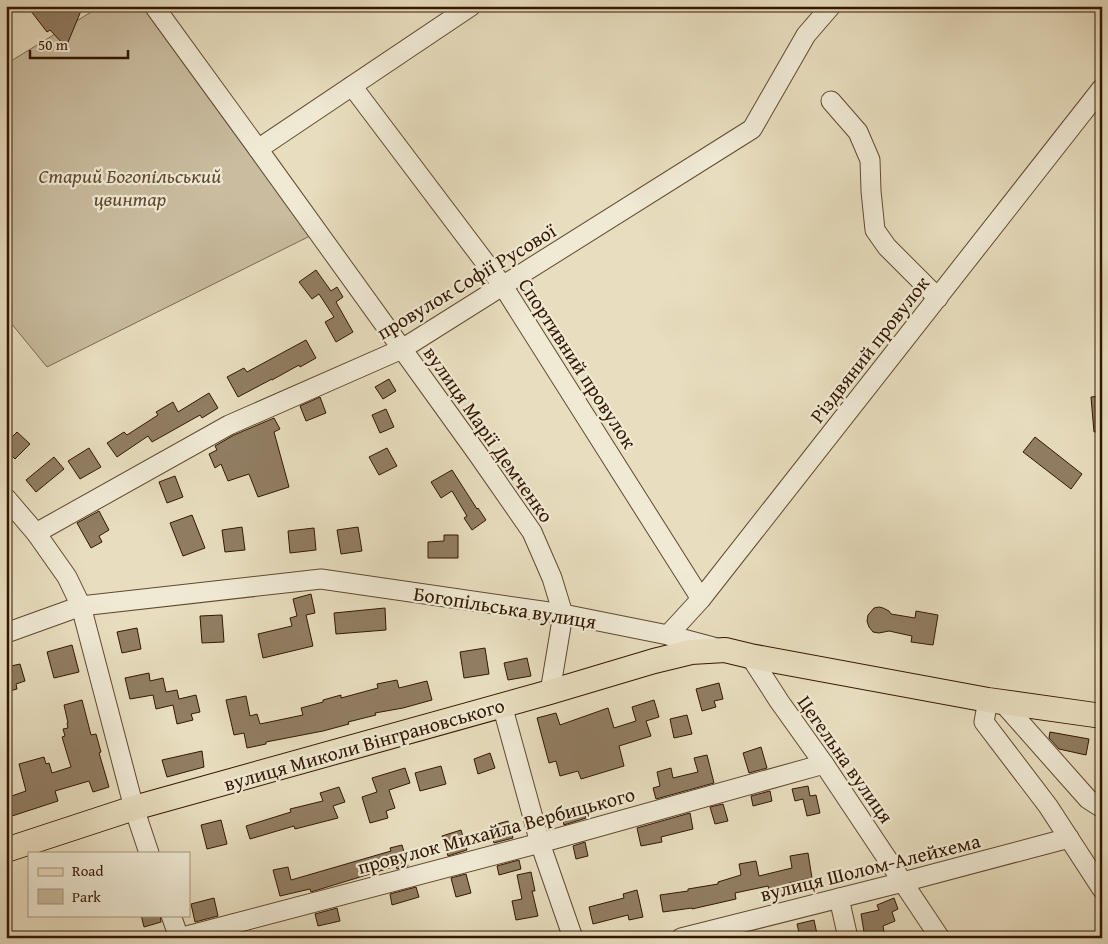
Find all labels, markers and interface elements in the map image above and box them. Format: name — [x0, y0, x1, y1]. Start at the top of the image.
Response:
scale bar — [30, 28, 128, 60]
text: 50 m — [38, 34, 69, 55]
park label: Старий Богопільський цвинтар — [39, 161, 221, 213]
street label: провулок Софії Русової — [371, 216, 561, 346]
street label: Різдвяний провулок — [802, 269, 936, 429]
street label: Спортивний провулок — [512, 272, 644, 454]
street label: вулиця Марії Демченко — [417, 340, 561, 528]
street label: Богопільська вулиця — [412, 578, 598, 636]
street label: Цегельна вулиця — [791, 689, 901, 829]
street label: вулиця Миколи Вінграновського — [220, 690, 508, 798]
street label: провулок Михайла Вербицького — [354, 779, 638, 881]
street label: вулиця Шолом-Алейхема — [757, 825, 984, 908]
legend — [28, 852, 190, 916]
text: Road — [72, 860, 103, 881]
text: Park — [72, 886, 101, 907]

